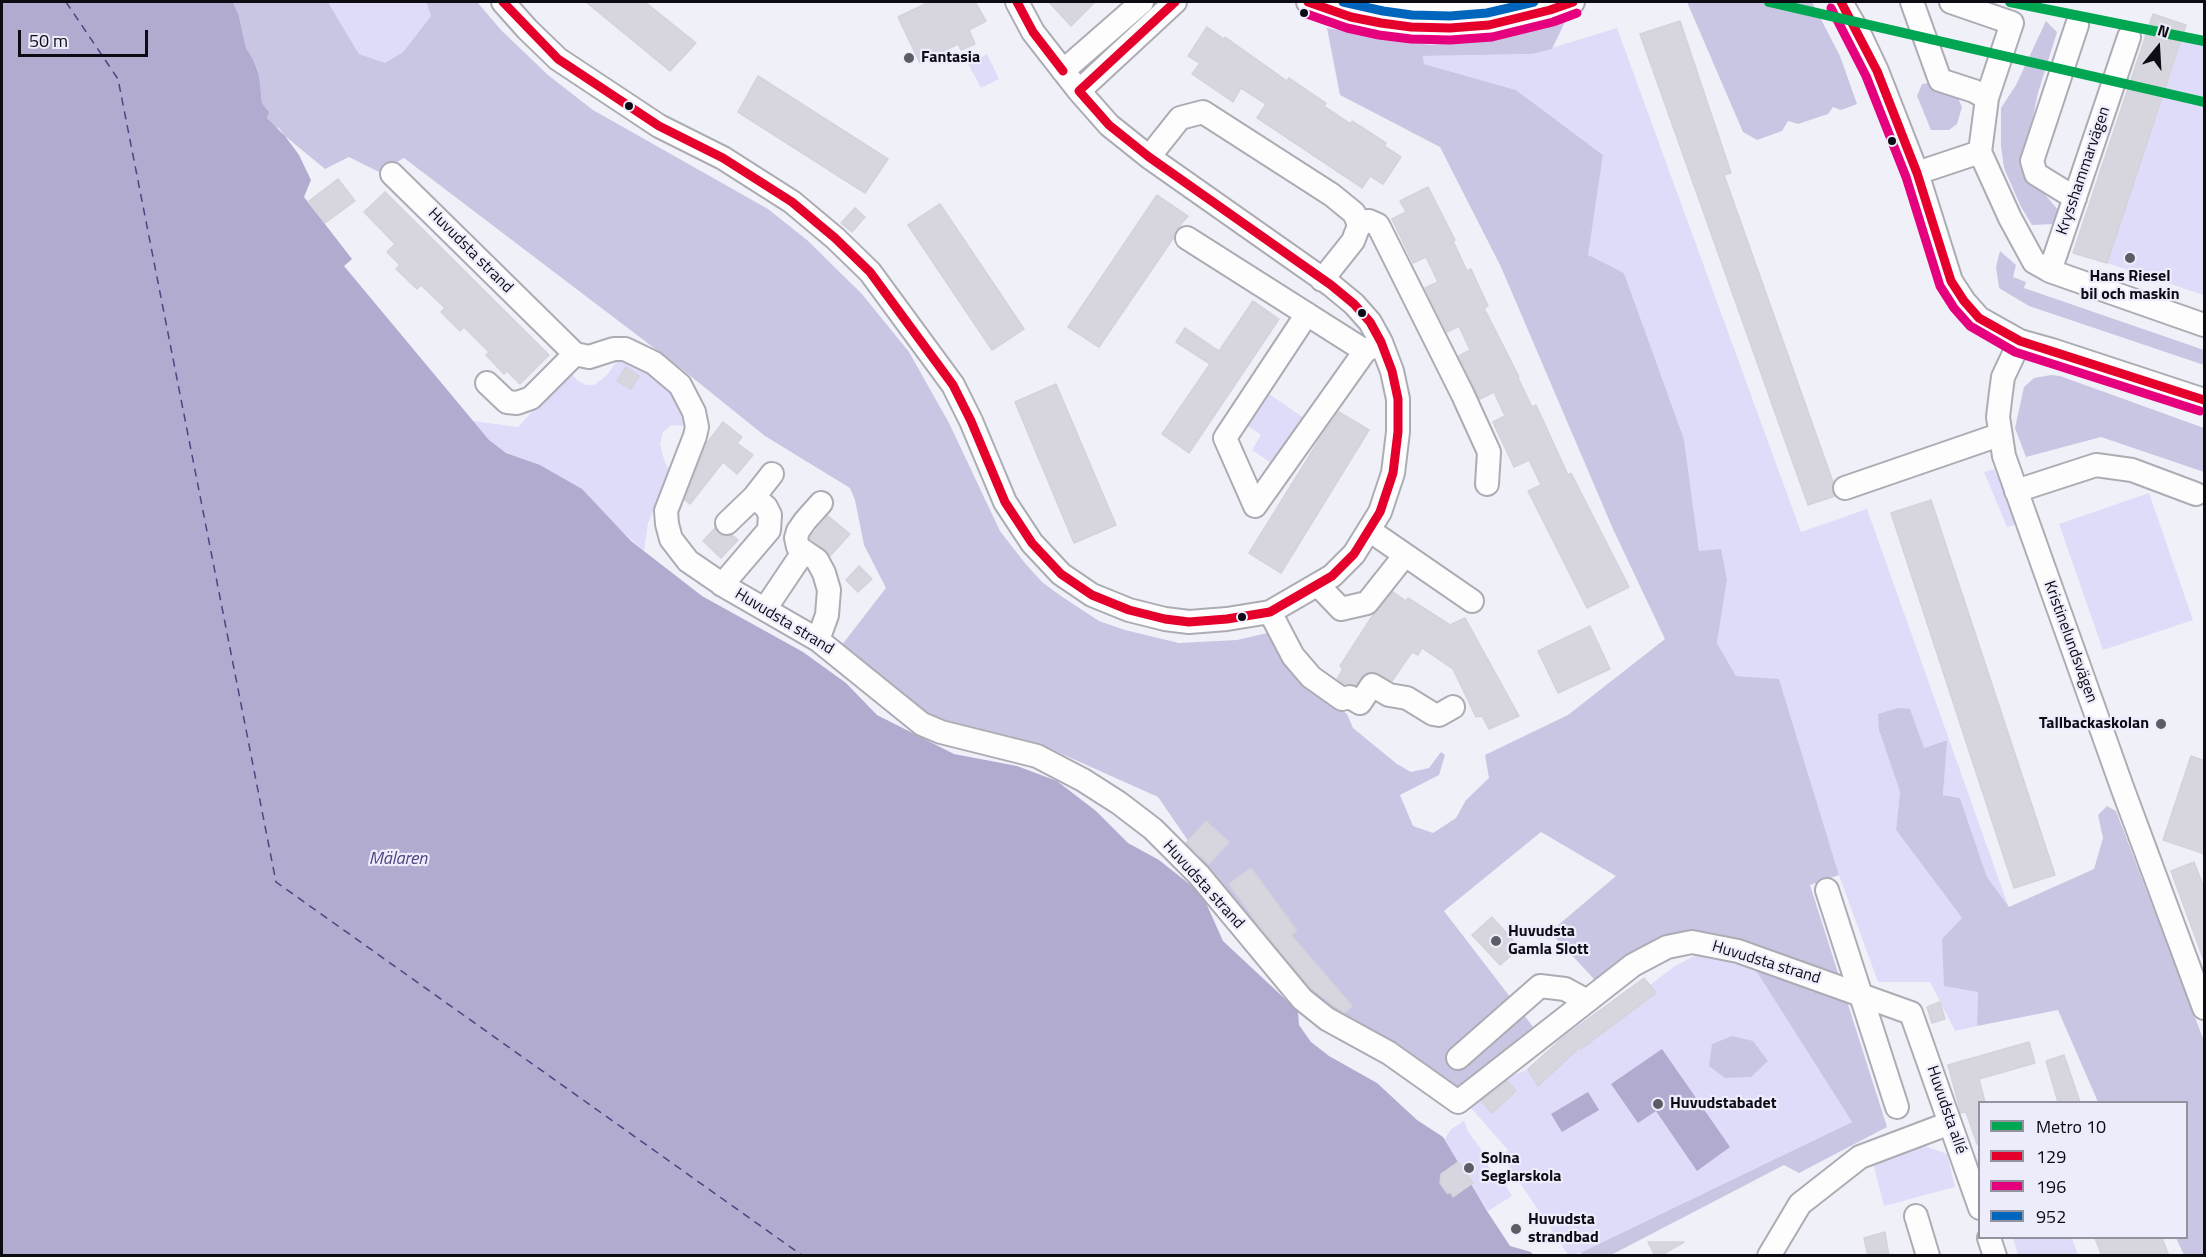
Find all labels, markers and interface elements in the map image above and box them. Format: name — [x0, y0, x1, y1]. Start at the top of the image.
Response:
unlabelled marker — [1298, 7, 1310, 19]
scale bar — [21, 18, 152, 56]
north arrow — [2128, 18, 2188, 78]
text: N — [2155, 18, 2173, 44]
text: 50 m — [29, 27, 68, 54]
place label: Fantasia — [921, 48, 980, 68]
marker: Fantasia — [902, 51, 916, 65]
unlabelled marker — [623, 100, 635, 112]
street label: Krysshammarvägen — [2053, 104, 2115, 238]
unlabelled marker — [1886, 135, 1898, 147]
street label: Huvudsta strand — [424, 205, 516, 297]
marker: Hans Riesel bil och maskin — [2123, 251, 2137, 265]
place label: Hans Riesel bil och maskin — [2080, 267, 2180, 305]
unlabelled marker — [1356, 307, 1368, 319]
street label: Kristinelundsvägen — [2039, 578, 2101, 706]
street label: Huvudsta strand — [731, 585, 837, 659]
unlabelled marker — [1236, 611, 1248, 623]
place label: Tallbackaskolan — [2039, 714, 2149, 734]
marker: Tallbackaskolan — [2154, 717, 2168, 731]
street label: Huvudsta strand — [1158, 837, 1248, 933]
water label: Mälaren — [369, 849, 427, 871]
place label: Huvudsta Gamla Slott — [1508, 922, 1589, 960]
marker: Huvudsta Gamla Slott — [1489, 934, 1503, 948]
street label: Huvudsta strand — [1710, 937, 1822, 989]
street label: Huvudsta allé — [1922, 1063, 1970, 1157]
place label: Huvudstabadet — [1670, 1094, 1776, 1114]
marker: Huvudstabadet — [1651, 1097, 1665, 1111]
legend — [1978, 1101, 2188, 1239]
text: Metro 10 — [2036, 1113, 2106, 1140]
text: 129 — [2036, 1143, 2066, 1170]
place label: Solna Seglarskola — [1481, 1149, 1562, 1187]
marker: Solna Seglarskola — [1462, 1161, 1476, 1175]
text: 196 — [2036, 1173, 2066, 1200]
text: 952 — [2036, 1203, 2066, 1230]
place label: Huvudsta strandbad — [1528, 1210, 1599, 1248]
marker: Huvudsta strandbad — [1509, 1222, 1523, 1236]

